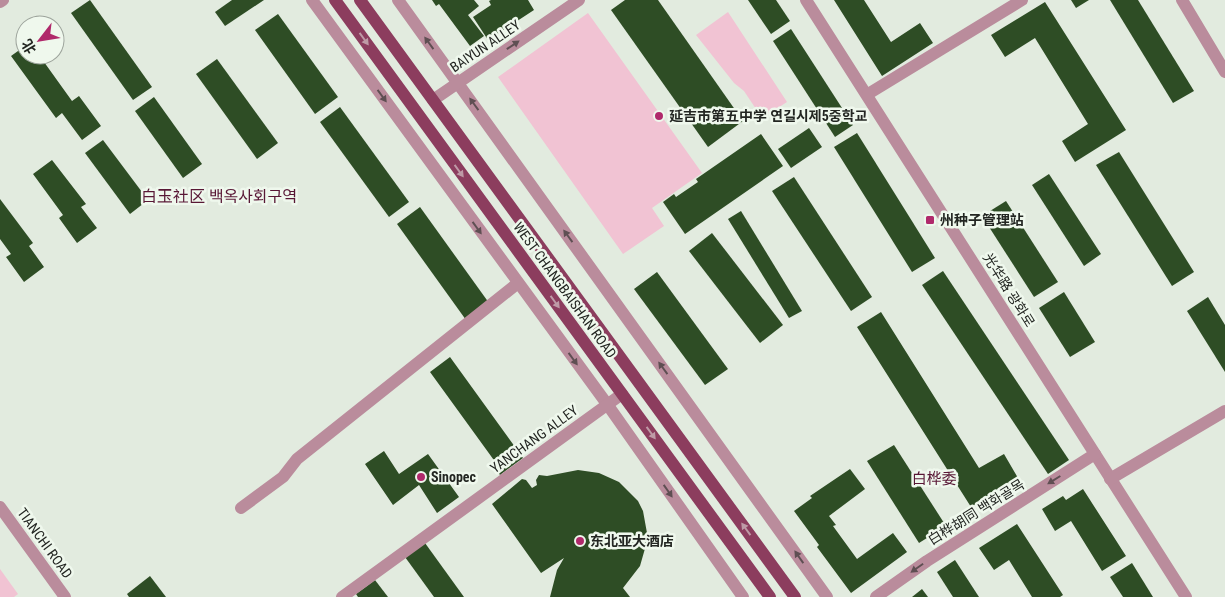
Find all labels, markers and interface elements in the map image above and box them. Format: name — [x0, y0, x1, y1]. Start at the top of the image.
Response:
north arrow — [15, 15, 65, 65]
street label: BAIYUN ALLEY — [447, 16, 524, 75]
one-way arrow — [358, 32, 369, 45]
one-way arrow — [424, 36, 434, 50]
text: 北 — [18, 37, 39, 57]
one-way arrow — [506, 40, 519, 50]
one-way arrow — [377, 89, 387, 103]
one-way arrow — [469, 98, 479, 111]
place label: 延吉市第五中学 연길시제5중학교 — [669, 108, 868, 124]
marker: 延吉市第五中学 연길시제5중학교 — [653, 110, 665, 122]
one-way arrow — [454, 164, 464, 178]
district label: 白玉社区 백옥사회구역 — [141, 187, 297, 206]
place label: 州种子管理站 — [940, 212, 1024, 228]
marker: 州种子管理站 — [924, 214, 936, 226]
street label: WEST CHANGBAISHAN ROAD — [510, 219, 620, 361]
one-way arrow — [472, 221, 483, 234]
one-way arrow — [564, 230, 574, 243]
street label: 光华路 광화로 — [980, 250, 1038, 330]
one-way arrow — [550, 295, 560, 309]
one-way arrow — [568, 352, 579, 365]
one-way arrow — [658, 361, 668, 375]
street label: YANCHANG ALLEY — [487, 402, 581, 476]
one-way arrow — [646, 426, 656, 440]
place label: Sinopec — [431, 469, 477, 485]
district label: 白桦委 — [911, 470, 957, 488]
marker: Sinopec — [415, 471, 427, 483]
street label: 白桦胡同 백화골목 — [925, 476, 1027, 548]
one-way arrow — [1047, 476, 1060, 485]
one-way arrow — [663, 484, 673, 498]
street label: TIANCHI ROAD — [14, 505, 76, 581]
one-way arrow — [740, 523, 751, 536]
place label: 东北亚大酒店 — [590, 533, 674, 549]
marker: 东北亚大酒店 — [574, 535, 586, 547]
one-way arrow — [794, 550, 804, 564]
one-way arrow — [910, 563, 924, 573]

